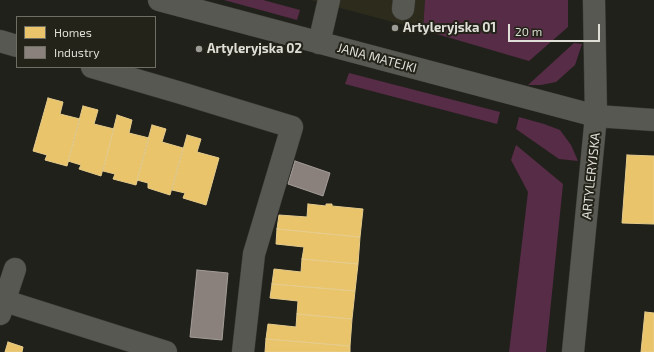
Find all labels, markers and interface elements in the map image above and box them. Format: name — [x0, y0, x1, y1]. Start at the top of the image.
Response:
legend — [16, 16, 156, 68]
scale bar — [510, 16, 602, 42]
place label: Artyleryjska 01 — [403, 20, 496, 36]
marker: Artyleryjska 01 — [390, 23, 400, 33]
text: 20 m — [515, 24, 542, 38]
text: Homes — [54, 25, 92, 39]
street label: JANA MATEJKI — [336, 40, 418, 76]
place label: Artyleryjska 02 — [207, 41, 302, 57]
marker: Artyleryjska 02 — [194, 44, 204, 54]
text: Industry — [54, 45, 100, 59]
street label: ARTYLERYJSKA — [579, 132, 603, 220]

